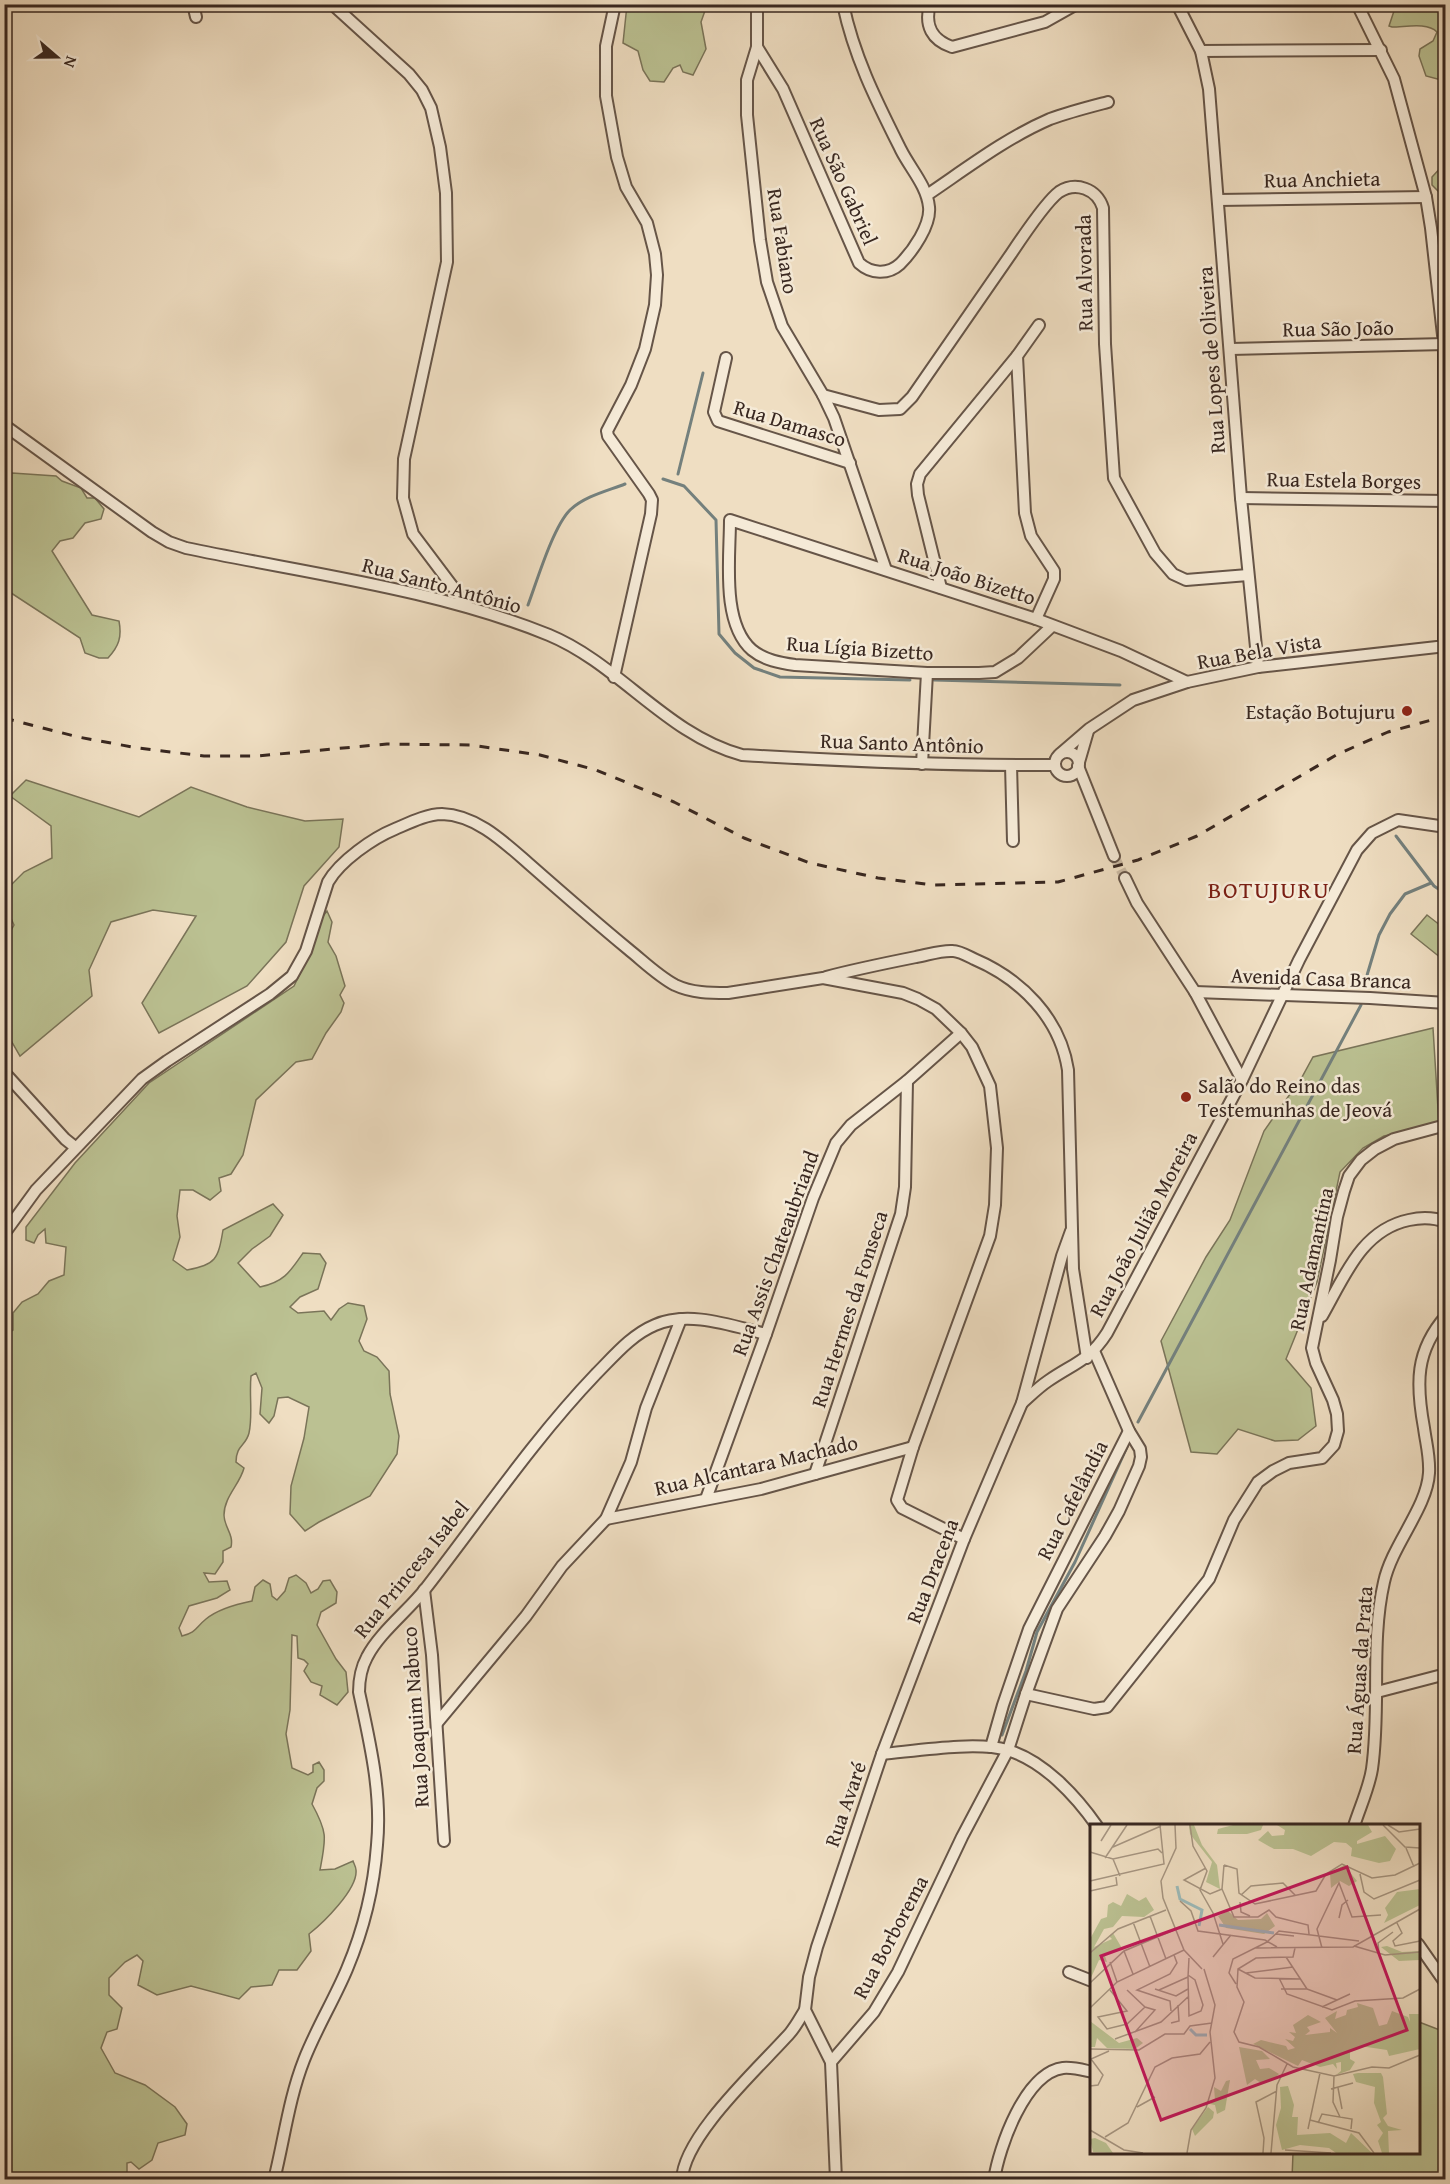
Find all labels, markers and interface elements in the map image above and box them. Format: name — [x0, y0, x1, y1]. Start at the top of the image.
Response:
north arrow — [27, 27, 87, 87]
text: N — [58, 53, 84, 72]
street label: Rua São Gabriel — [802, 112, 886, 250]
street label: Rua Anchieta — [1264, 162, 1381, 196]
street label: Rua Fabiano — [759, 186, 807, 296]
street label: Rua Alvorada — [1067, 214, 1101, 332]
street label: Rua Lopes de Oliveira — [1189, 265, 1233, 455]
street label: Rua São João — [1282, 312, 1394, 344]
street label: Rua Damasco — [730, 391, 850, 455]
street label: Rua Estela Borges — [1266, 463, 1422, 497]
street label: Rua João Bizetto — [894, 539, 1040, 613]
street label: Rua Santo Antônio — [359, 549, 525, 621]
street label: Rua Bela Vista — [1194, 625, 1324, 677]
street label: Rua Lígia Bizetto — [785, 627, 935, 669]
place label: Estação Botujuru — [1246, 696, 1396, 727]
marker: Estação Botujuru — [1400, 704, 1414, 718]
street label: Rua Santo Antônio — [820, 725, 984, 761]
district label: BOTUJURU — [1208, 872, 1330, 907]
street label: Avenida Casa Branca — [1230, 959, 1412, 997]
place label: Salão do Reino das Testemunhas de Jeová — [1198, 1070, 1392, 1125]
marker: Salão do Reino das Testemunhas de Jeová — [1179, 1090, 1193, 1104]
street label: Rua João Julião Moreira — [1081, 1126, 1205, 1322]
street label: Rua Assis Chateaubriand — [723, 1145, 827, 1360]
street label: Rua Adamantina — [1281, 1184, 1341, 1334]
street label: Rua Hermes da Fonseca — [803, 1206, 896, 1412]
street label: Rua Alcantara Machado — [651, 1427, 861, 1503]
street label: Rua Cafelândia — [1029, 1435, 1115, 1565]
street label: Rua Princesa Isabel — [346, 1493, 476, 1644]
street label: Rua Dracena — [898, 1514, 966, 1628]
street label: Rua Águas da Prata — [1338, 1585, 1380, 1755]
street label: Rua Joaquim Nabuco — [393, 1626, 437, 1808]
street label: Rua Avaré — [816, 1757, 874, 1851]
inset map — [1090, 1824, 1420, 2154]
street label: Rua Borborema — [844, 1870, 936, 2004]

